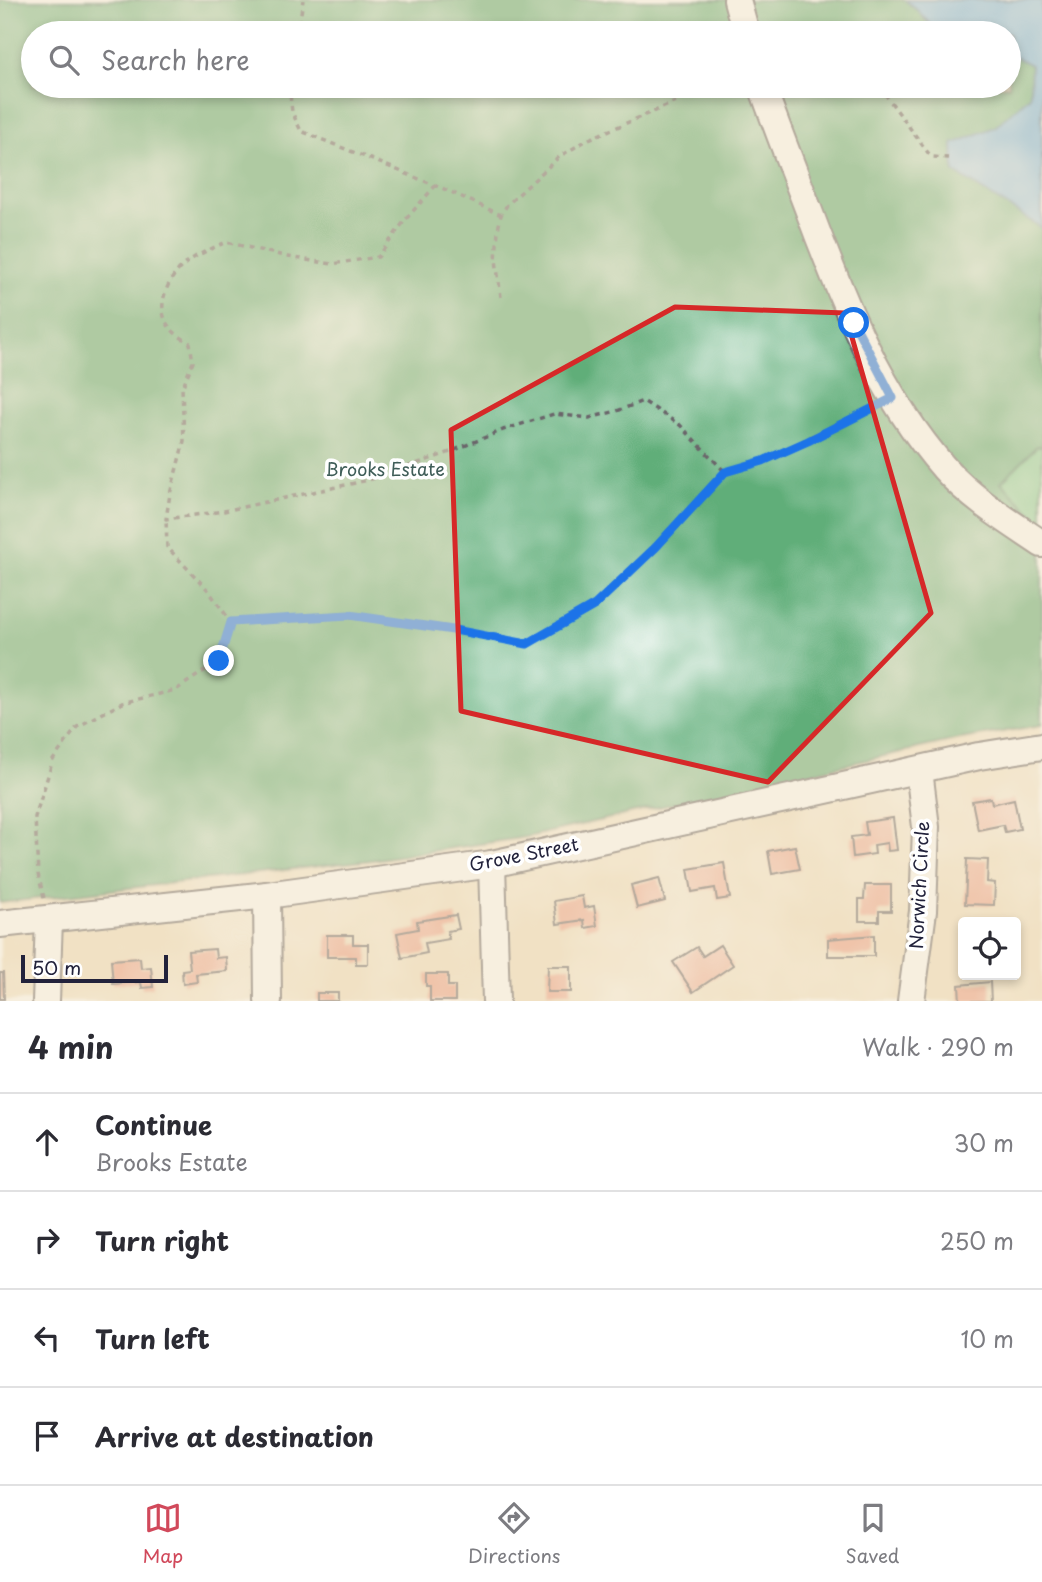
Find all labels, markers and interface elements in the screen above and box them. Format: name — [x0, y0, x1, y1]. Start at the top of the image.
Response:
search box — [21, 21, 1021, 98]
text: Search here — [101, 40, 250, 79]
icon: search — [45, 41, 83, 79]
route start — [838, 307, 869, 338]
park label: Brooks Estate — [325, 455, 445, 482]
route end — [203, 645, 234, 676]
street label: Norwich Circle — [902, 820, 935, 950]
street label: Grove Street — [467, 830, 581, 877]
map controls — [958, 917, 1021, 980]
button: locate — [958, 917, 1021, 980]
scale bar — [21, 952, 168, 984]
text: 50 m — [32, 953, 81, 981]
text: 4 min — [28, 1024, 114, 1069]
text: Walk · 290 m — [862, 1029, 1014, 1064]
text: Continue — [95, 1105, 212, 1144]
icon: ahead — [28, 1123, 66, 1161]
text: 30 m — [953, 1125, 1014, 1160]
text: Brooks Estate — [95, 1144, 248, 1179]
icon: right — [28, 1221, 66, 1259]
text: Turn right — [95, 1221, 229, 1260]
text: 250 m — [940, 1223, 1014, 1258]
icon: left — [28, 1319, 66, 1357]
text: Turn left — [95, 1319, 210, 1358]
text: 10 m — [960, 1321, 1014, 1356]
icon: arrive — [28, 1417, 66, 1455]
text: Arrive at destination — [95, 1417, 374, 1456]
tab: Map — [143, 1499, 183, 1569]
tab: Directions — [468, 1499, 561, 1569]
tab: Saved — [846, 1499, 899, 1569]

